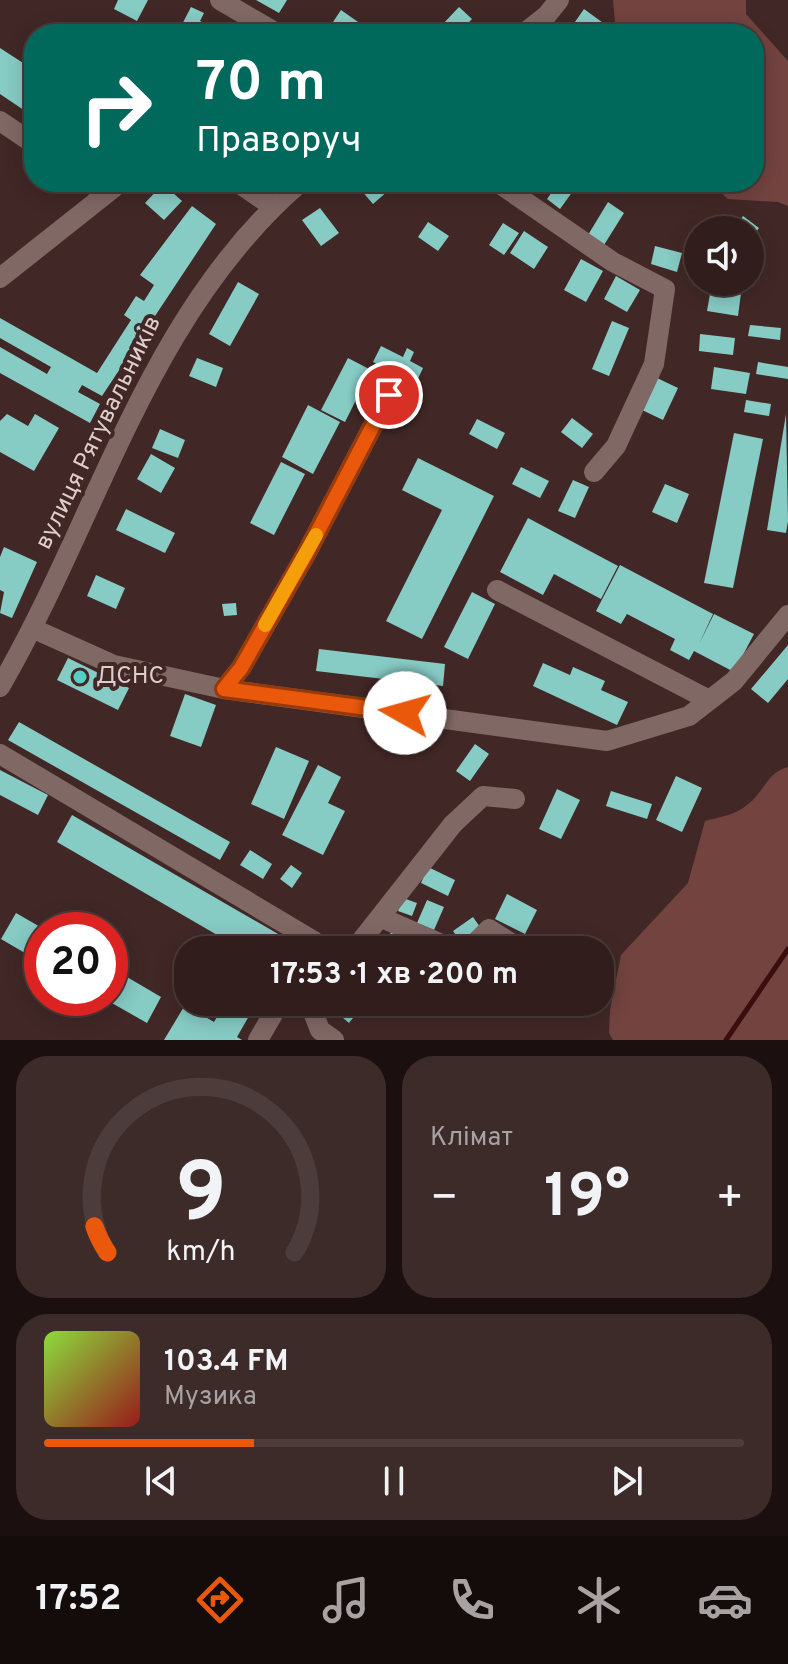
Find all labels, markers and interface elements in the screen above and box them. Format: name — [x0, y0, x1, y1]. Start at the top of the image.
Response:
text: 70 m — [196, 50, 326, 120]
icon: right — [64, 56, 168, 160]
text: Праворуч — [196, 119, 361, 165]
map controls — [684, 216, 764, 296]
button: sound — [684, 216, 764, 296]
street label: вулиця Рятувальників — [29, 311, 169, 555]
pin — [355, 361, 423, 429]
icon: arrive — [367, 373, 411, 417]
place label: ДСНС — [96, 662, 164, 692]
marker: ДСНС — [71, 668, 89, 686]
position arrow — [363, 671, 447, 755]
speed limit sign: 20 — [24, 912, 128, 1016]
text: 17:53 · 1 хв · 200 m — [270, 957, 518, 994]
text: Клімат — [430, 1122, 513, 1155]
text: 9 — [175, 1146, 227, 1251]
text: 19° — [544, 1162, 630, 1238]
text: − — [430, 1172, 458, 1228]
text: + — [716, 1172, 744, 1228]
text: km/h — [166, 1235, 236, 1271]
text: 103.4 FM — [164, 1344, 289, 1381]
text: Музика — [164, 1381, 257, 1414]
icon: previous — [139, 1459, 183, 1503]
icon: pause — [372, 1459, 416, 1503]
icon: next — [605, 1459, 649, 1503]
icon: directions — [192, 1572, 248, 1628]
icon: music — [318, 1572, 374, 1628]
icon: phone — [444, 1572, 500, 1628]
icon: climate — [571, 1572, 627, 1628]
icon: car — [697, 1572, 753, 1628]
text: 17:52 — [35, 1577, 122, 1623]

